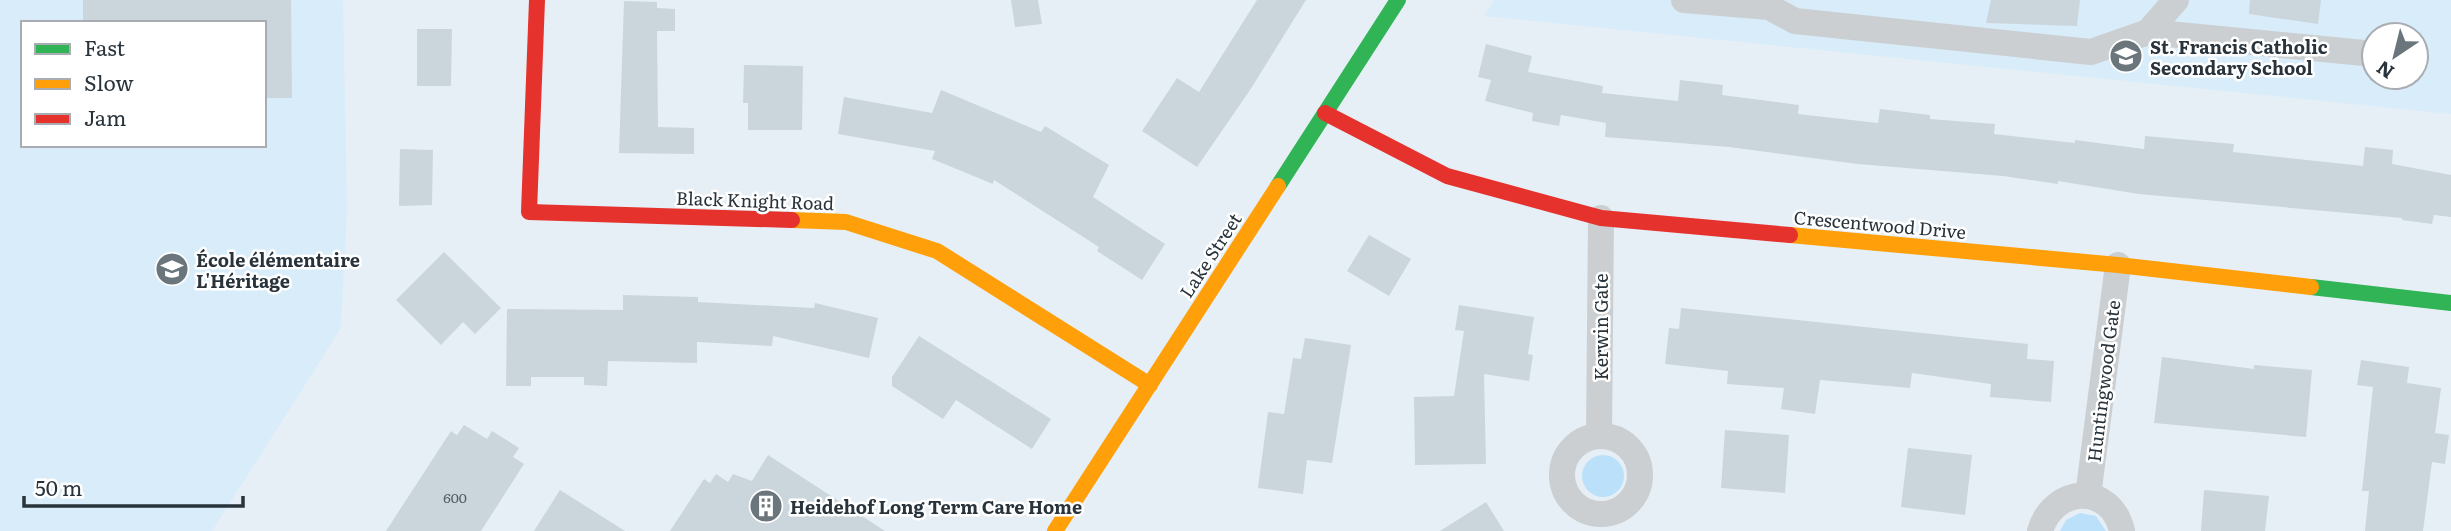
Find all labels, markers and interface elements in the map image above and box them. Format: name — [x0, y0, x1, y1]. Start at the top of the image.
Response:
legend — [21, 21, 266, 147]
north arrow — [2360, 21, 2430, 91]
text: Fast — [84, 31, 125, 62]
place label: St. Francis Catholic Secondary School — [2150, 33, 2328, 81]
school or university icon: St. Francis Catholic Secondary School — [2107, 37, 2145, 75]
text: N — [2370, 55, 2399, 87]
text: Slow — [84, 66, 134, 97]
text: Jam — [84, 101, 126, 132]
street label: Black Knight Road — [675, 184, 835, 216]
street label: Crescentwood Drive — [1793, 203, 1967, 245]
street label: Lake Street — [1172, 207, 1248, 303]
place label: École élémentaire L'Héritage — [196, 246, 360, 294]
school or university icon: École élémentaire L'Héritage — [153, 250, 191, 288]
street label: Kerwin Gate — [1587, 273, 1614, 381]
street label: Huntingwood Gate — [2080, 299, 2126, 463]
scale bar — [24, 464, 243, 508]
text: 50 m — [35, 471, 82, 502]
house number: 600 — [443, 487, 467, 507]
building icon: Heidehof Long Term Care Home — [747, 487, 785, 525]
place label: Heidehof Long Term Care Home — [790, 493, 1082, 520]

